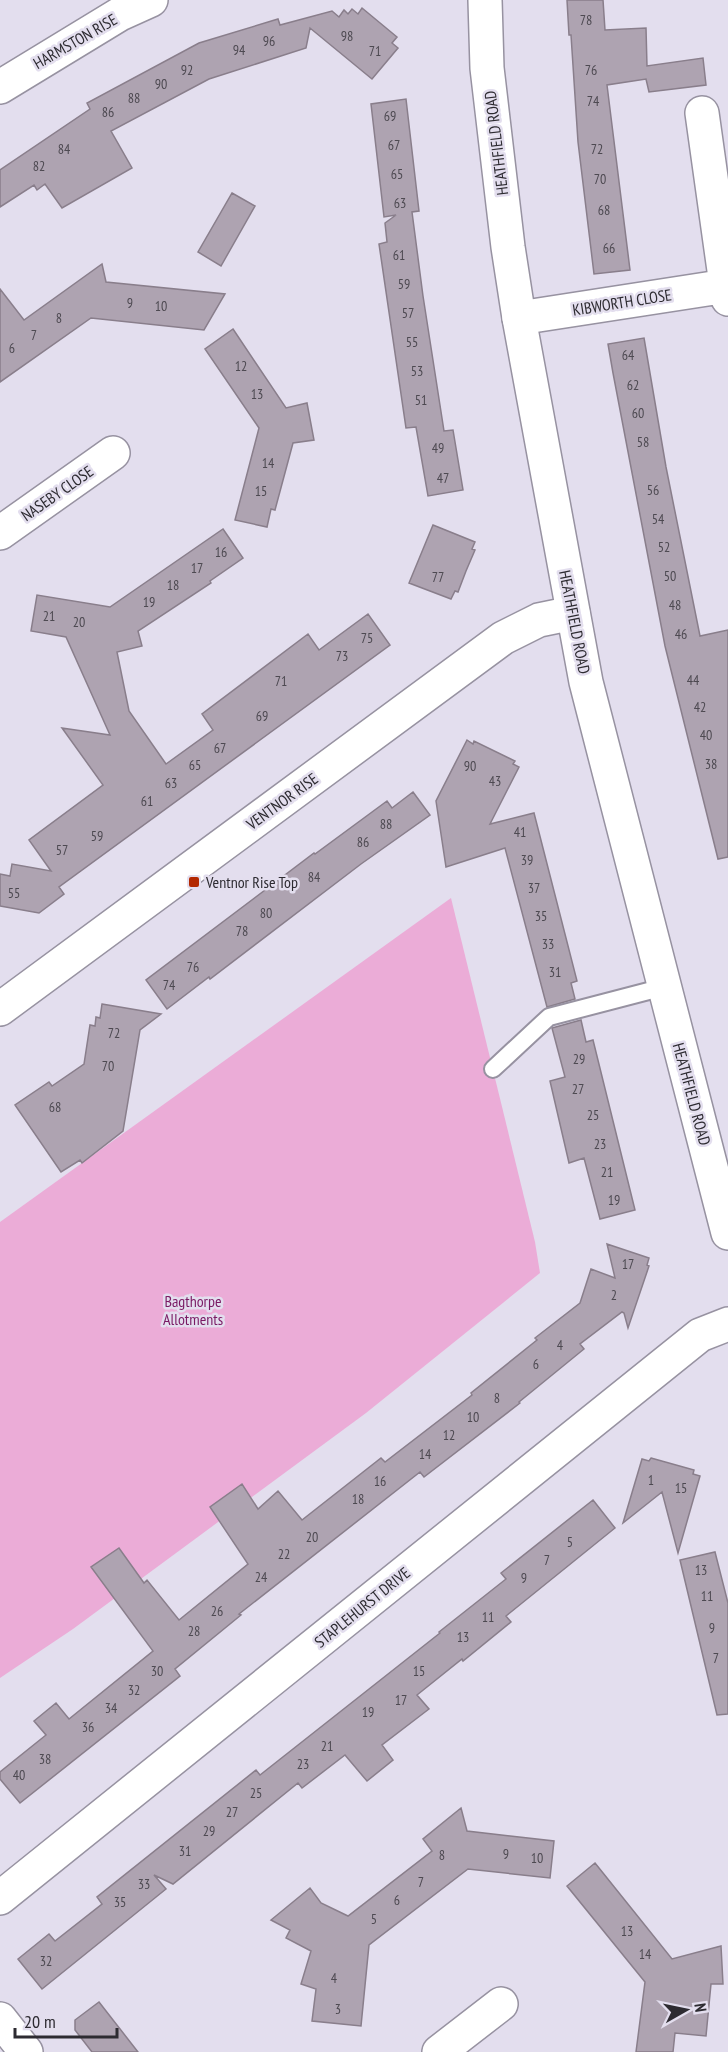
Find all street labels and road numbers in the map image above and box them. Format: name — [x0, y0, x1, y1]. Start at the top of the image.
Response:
street label: HARMSTON RISE — [30, 9, 121, 73]
street label: HEATHFIELD ROAD — [480, 90, 512, 196]
street label: KIBWORTH CLOSE — [571, 284, 673, 320]
street label: NASEBY CLOSE — [17, 461, 97, 525]
street label: HEATHFIELD ROAD — [555, 568, 595, 676]
street label: VENTNOR RISE — [241, 768, 322, 834]
street label: HEATHFIELD ROAD — [669, 1041, 715, 1147]
street label: STAPLEHURST DRIVE — [310, 1562, 414, 1652]

